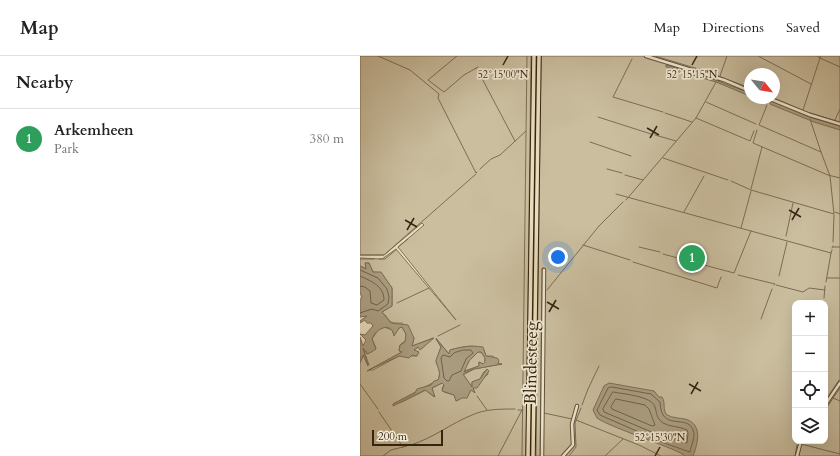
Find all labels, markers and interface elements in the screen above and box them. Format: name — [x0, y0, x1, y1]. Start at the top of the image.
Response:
text: Map — [20, 15, 59, 41]
text: Map — [654, 18, 680, 37]
text: Directions — [702, 18, 764, 37]
text: Saved — [786, 18, 820, 37]
text: 52°15'00"N — [478, 68, 529, 82]
text: 52°15'15"N — [667, 68, 718, 82]
north arrow — [744, 68, 780, 104]
text: Nearby — [16, 71, 73, 94]
text: Arkemheen — [54, 120, 134, 140]
text: 1 — [26, 130, 32, 148]
text: 380 m — [310, 130, 344, 148]
text: Park — [54, 140, 79, 158]
pin: 1 — [679, 243, 705, 273]
your location — [548, 247, 568, 267]
map controls — [792, 300, 828, 444]
button: + — [792, 300, 828, 336]
street label: Blindesteeg — [519, 321, 543, 405]
button: − — [792, 336, 828, 372]
button: locate — [792, 372, 828, 408]
button: layers — [792, 408, 828, 444]
scale bar — [372, 428, 443, 447]
text: 200 m — [378, 429, 407, 444]
text: 52°15'30"N — [635, 431, 686, 445]

